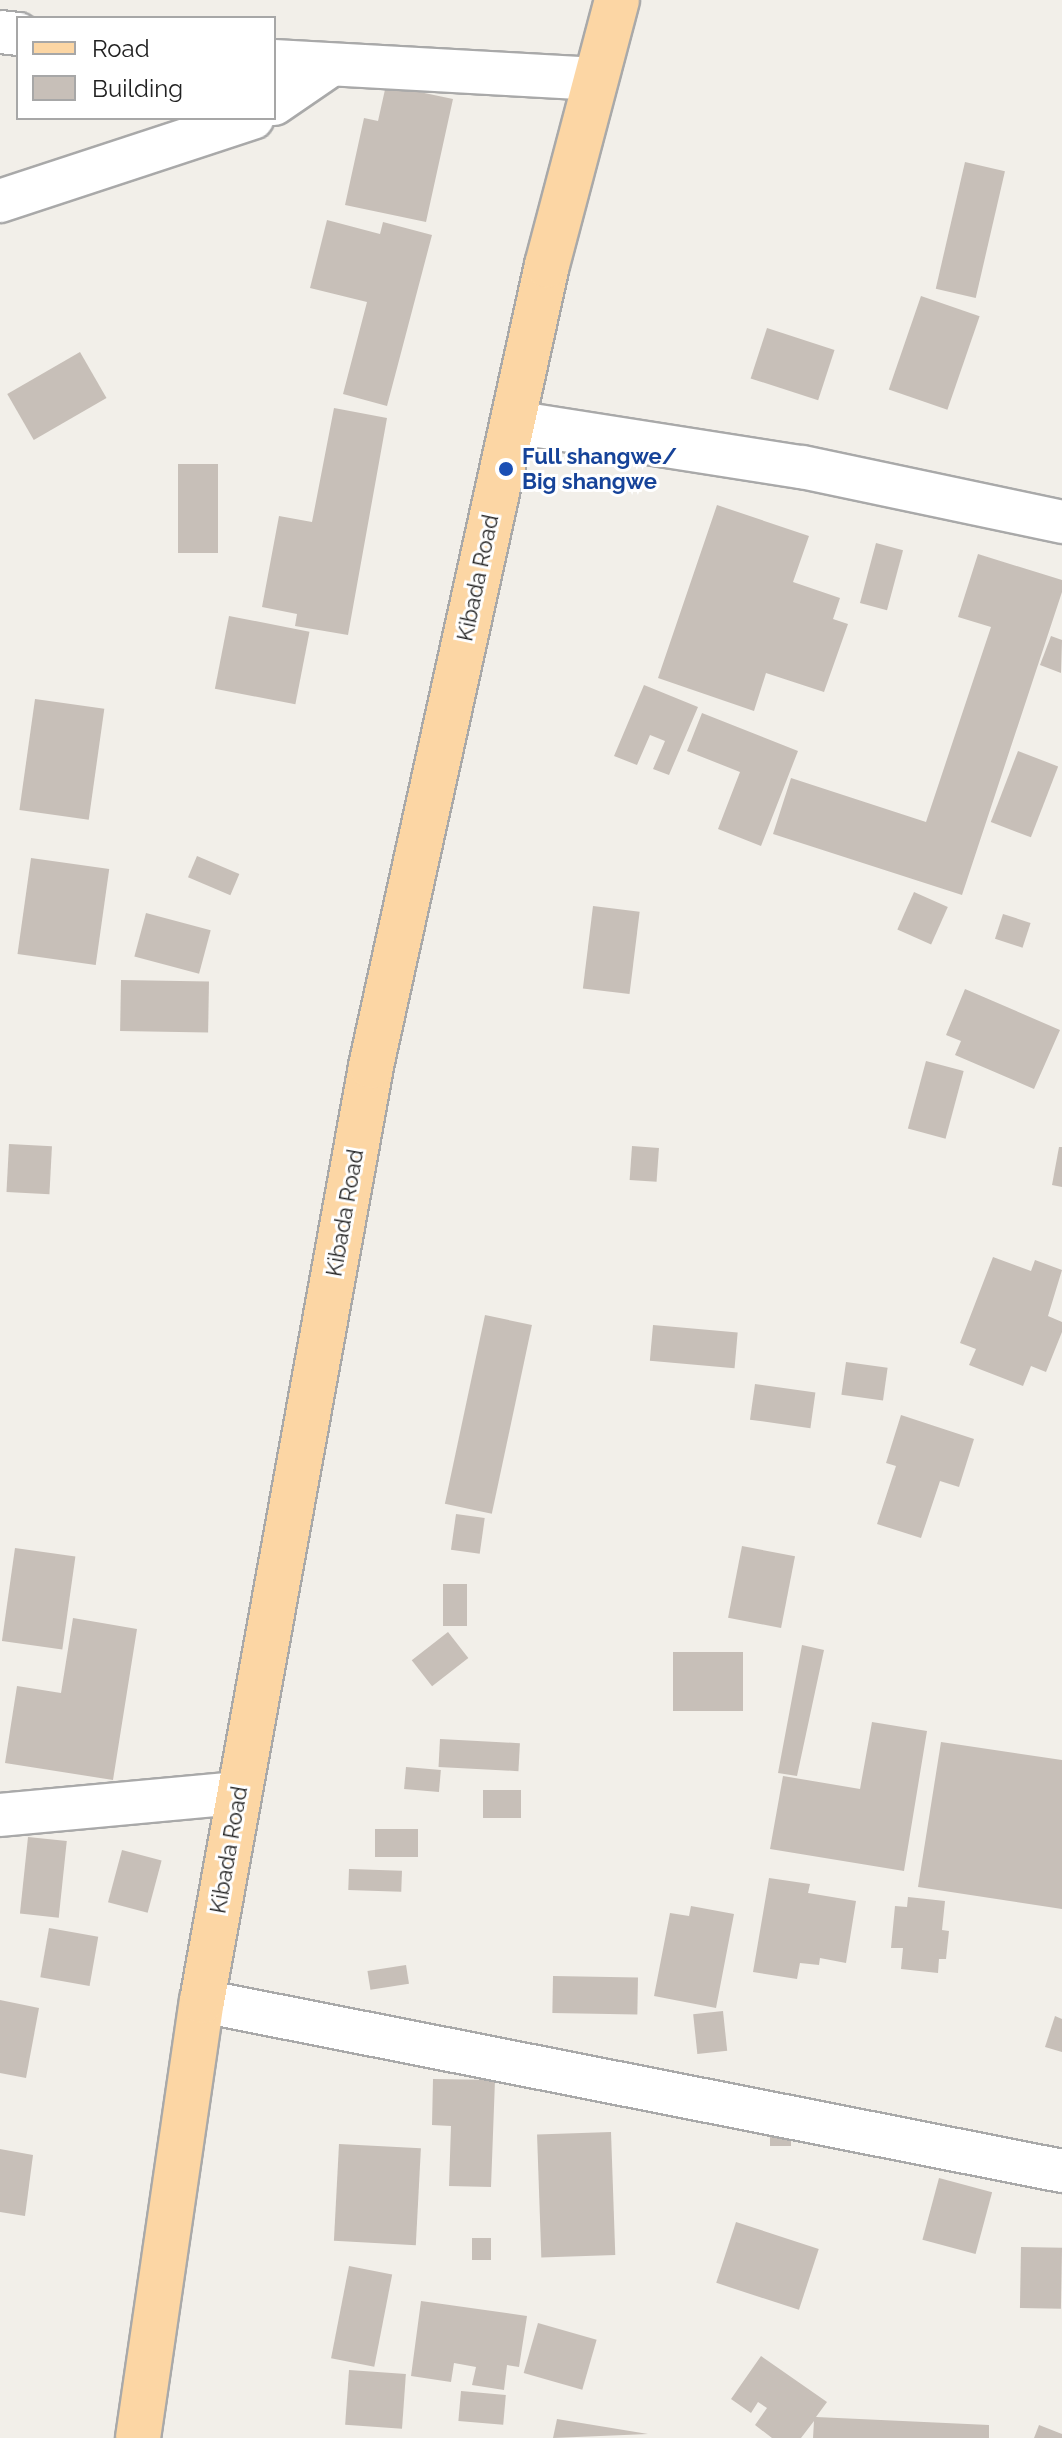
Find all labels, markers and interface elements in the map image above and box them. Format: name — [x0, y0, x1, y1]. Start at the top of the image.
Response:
legend — [16, 16, 276, 120]
text: Road — [92, 34, 150, 63]
text: Building — [92, 74, 183, 103]
place label: Full shangwe/ Big shangwe — [522, 443, 678, 494]
marker: Full shangwe/ Big shangwe — [497, 460, 515, 478]
street label: Kibada Road — [452, 512, 504, 644]
street label: Kibada Road — [321, 1147, 369, 1279]
street label: Kibada Road — [205, 1784, 253, 1916]

